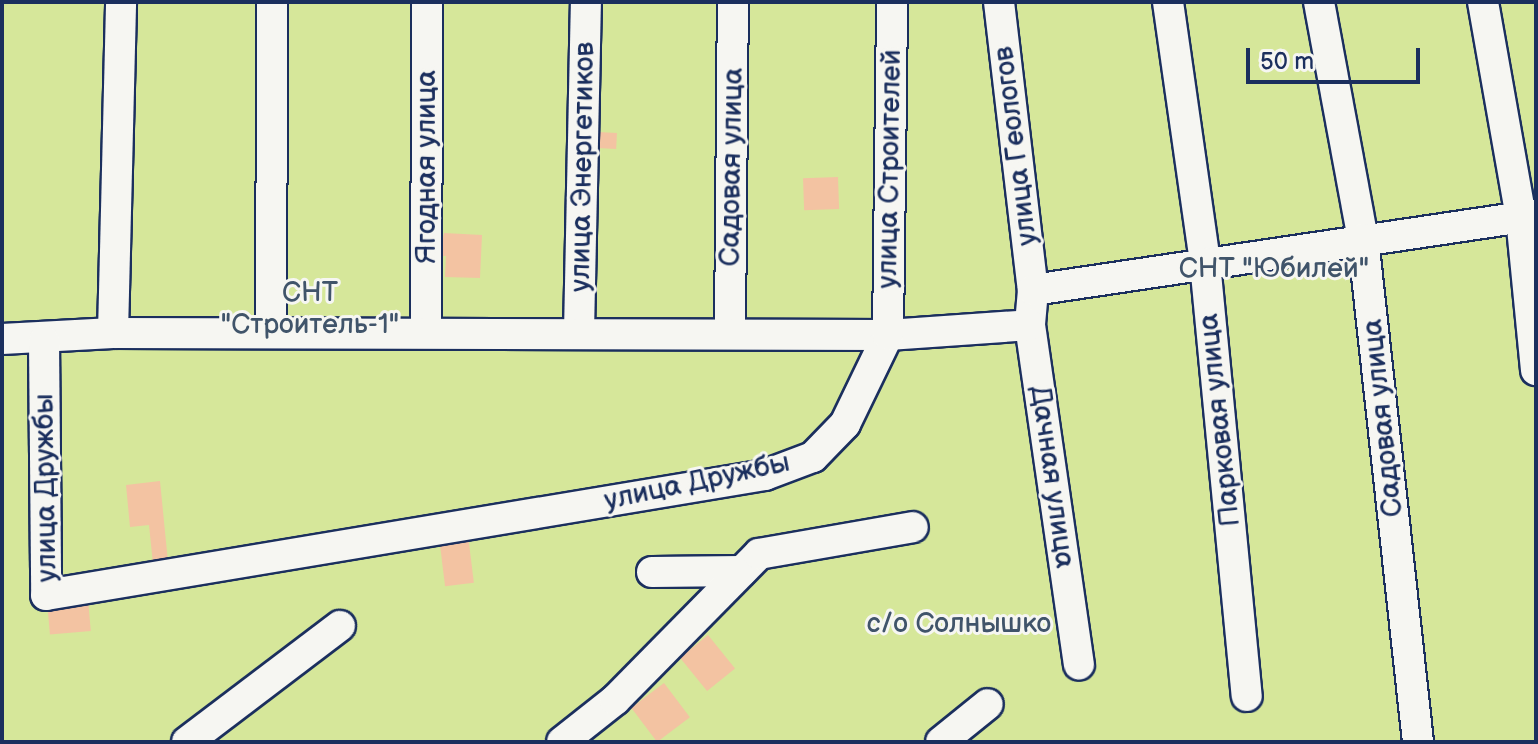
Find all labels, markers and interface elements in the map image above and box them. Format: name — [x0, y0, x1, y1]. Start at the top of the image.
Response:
scale bar — [1250, 32, 1424, 82]
street label: улица Энергетиков — [564, 42, 602, 292]
street label: улица Геологов — [987, 44, 1045, 248]
text: 50 m — [1260, 47, 1314, 76]
street label: улица Строителей — [871, 49, 909, 289]
street label: Садовая улица — [713, 67, 751, 267]
street label: Ягодная улица — [410, 70, 444, 264]
park label: СНТ "Юбилей" — [1179, 252, 1369, 286]
park label: СНТ "Строитель-1" — [221, 276, 399, 342]
street label: Парковая улица — [1192, 312, 1248, 528]
street label: Садовая улица — [1356, 317, 1410, 519]
street label: Дачная улица — [1023, 384, 1081, 570]
street label: улица Дружбы — [28, 393, 64, 583]
street label: улица Дружбы — [601, 446, 793, 518]
park label: с/о Солнышко — [867, 607, 1051, 641]

